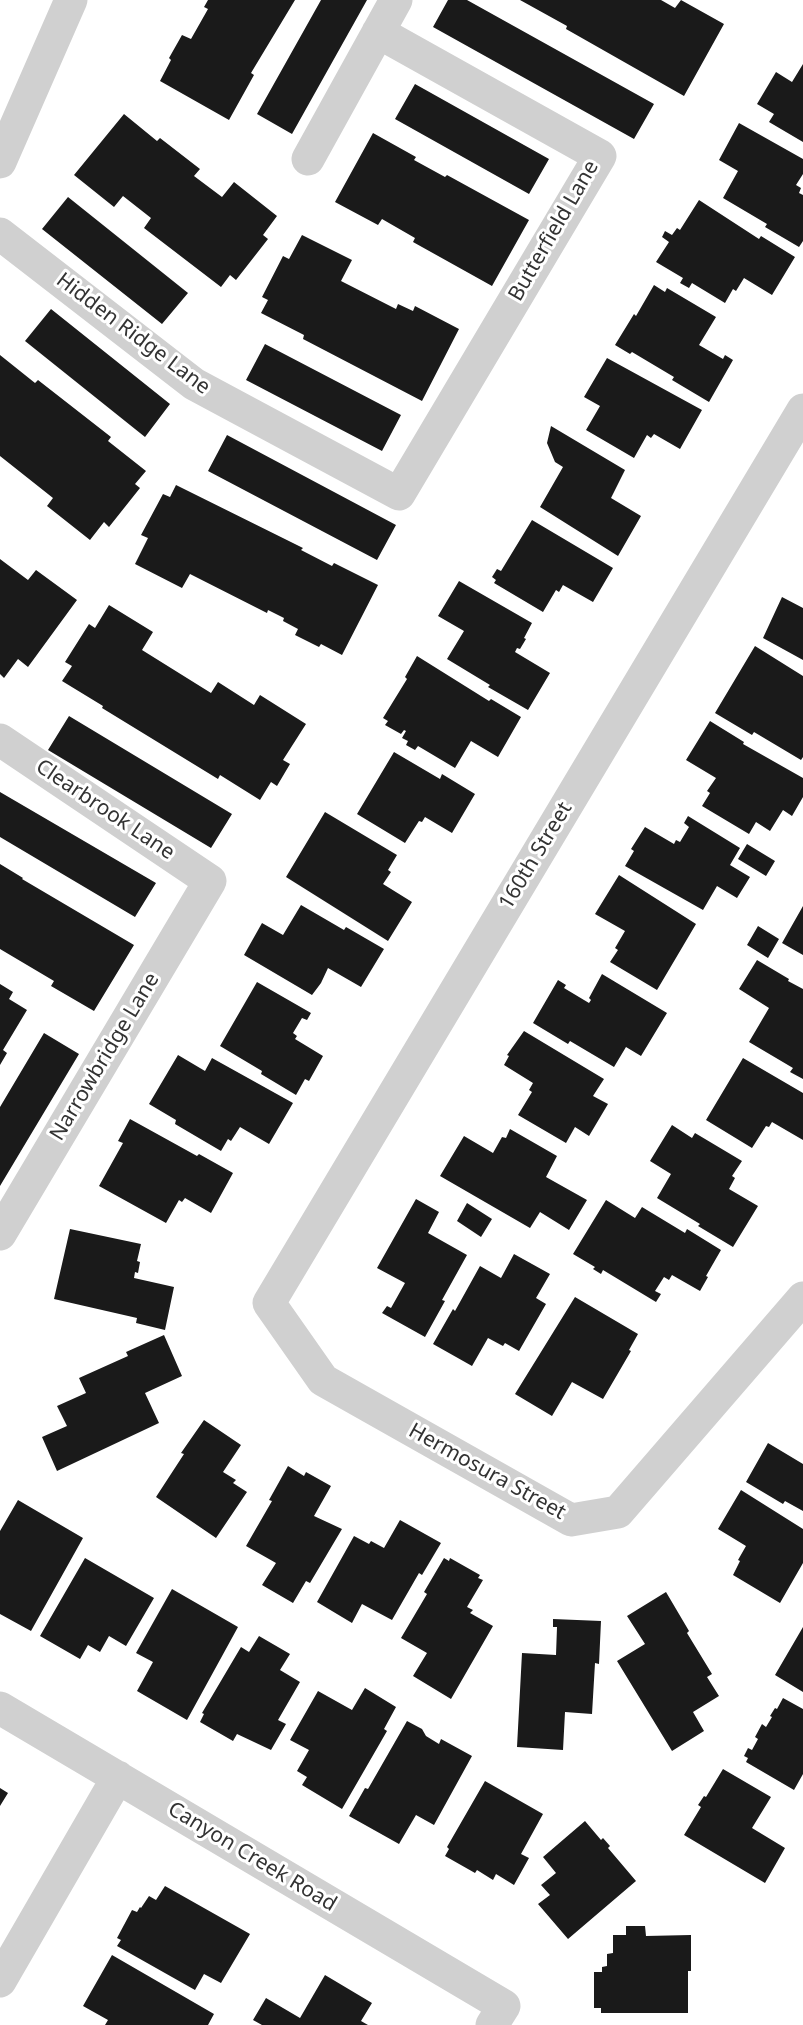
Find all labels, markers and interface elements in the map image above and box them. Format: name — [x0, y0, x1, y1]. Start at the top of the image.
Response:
street label: Butterfield Lane — [504, 156, 604, 306]
street label: Hidden Ridge Lane — [51, 268, 215, 400]
street label: Clearbrook Lane — [31, 754, 179, 866]
street label: 160th Street — [494, 798, 578, 914]
street label: Narrowbridge Lane — [45, 969, 165, 1145]
street label: Hermosura Street — [404, 1418, 570, 1526]
street label: Canyon Creek Road — [163, 1797, 341, 1917]

